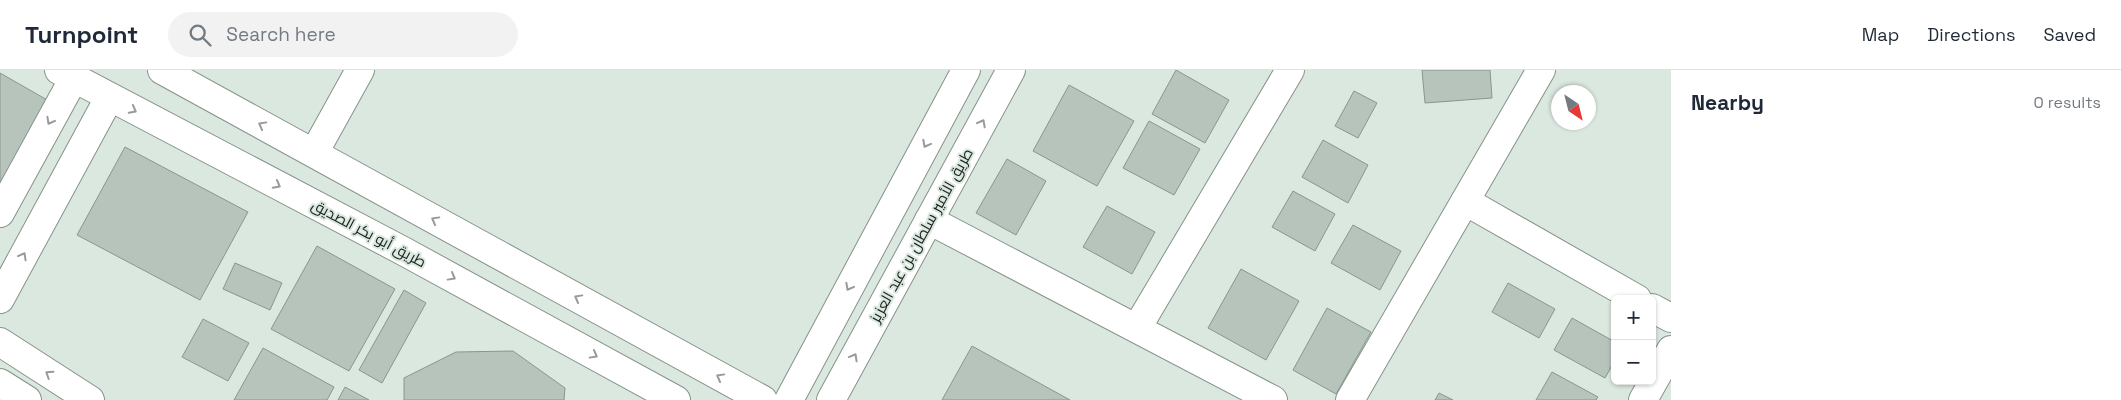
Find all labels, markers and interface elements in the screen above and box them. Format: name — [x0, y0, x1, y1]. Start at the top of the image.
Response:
search box — [168, 12, 518, 57]
text: Turnpoint — [25, 19, 138, 50]
icon: search — [186, 21, 214, 49]
text: Search here — [226, 22, 336, 47]
text: Map — [1862, 23, 1899, 46]
text: Directions — [1927, 23, 2016, 46]
text: Saved — [2044, 23, 2096, 46]
north arrow — [1551, 85, 1596, 130]
text: Nearby — [1691, 89, 1764, 116]
text: 0 results — [2033, 92, 2101, 113]
one-way arrow — [128, 104, 137, 114]
one-way arrow — [46, 116, 56, 125]
one-way arrow — [976, 119, 986, 128]
one-way arrow — [258, 121, 267, 131]
one-way arrow — [922, 139, 932, 148]
street label: طريق الأمير سلطان بن عبد العزيز — [865, 145, 978, 327]
one-way arrow — [272, 179, 281, 189]
street label: طريق أبو بكر الصديق — [308, 195, 430, 272]
one-way arrow — [431, 216, 440, 226]
one-way arrow — [17, 252, 27, 261]
one-way arrow — [446, 271, 455, 281]
one-way arrow — [846, 282, 856, 291]
one-way arrow — [574, 295, 583, 305]
map controls — [1611, 295, 1656, 385]
button: + — [1611, 295, 1656, 340]
button: − — [1611, 340, 1656, 385]
one-way arrow — [589, 349, 598, 359]
one-way arrow — [848, 354, 858, 363]
one-way arrow — [46, 370, 55, 380]
one-way arrow — [716, 373, 725, 383]

